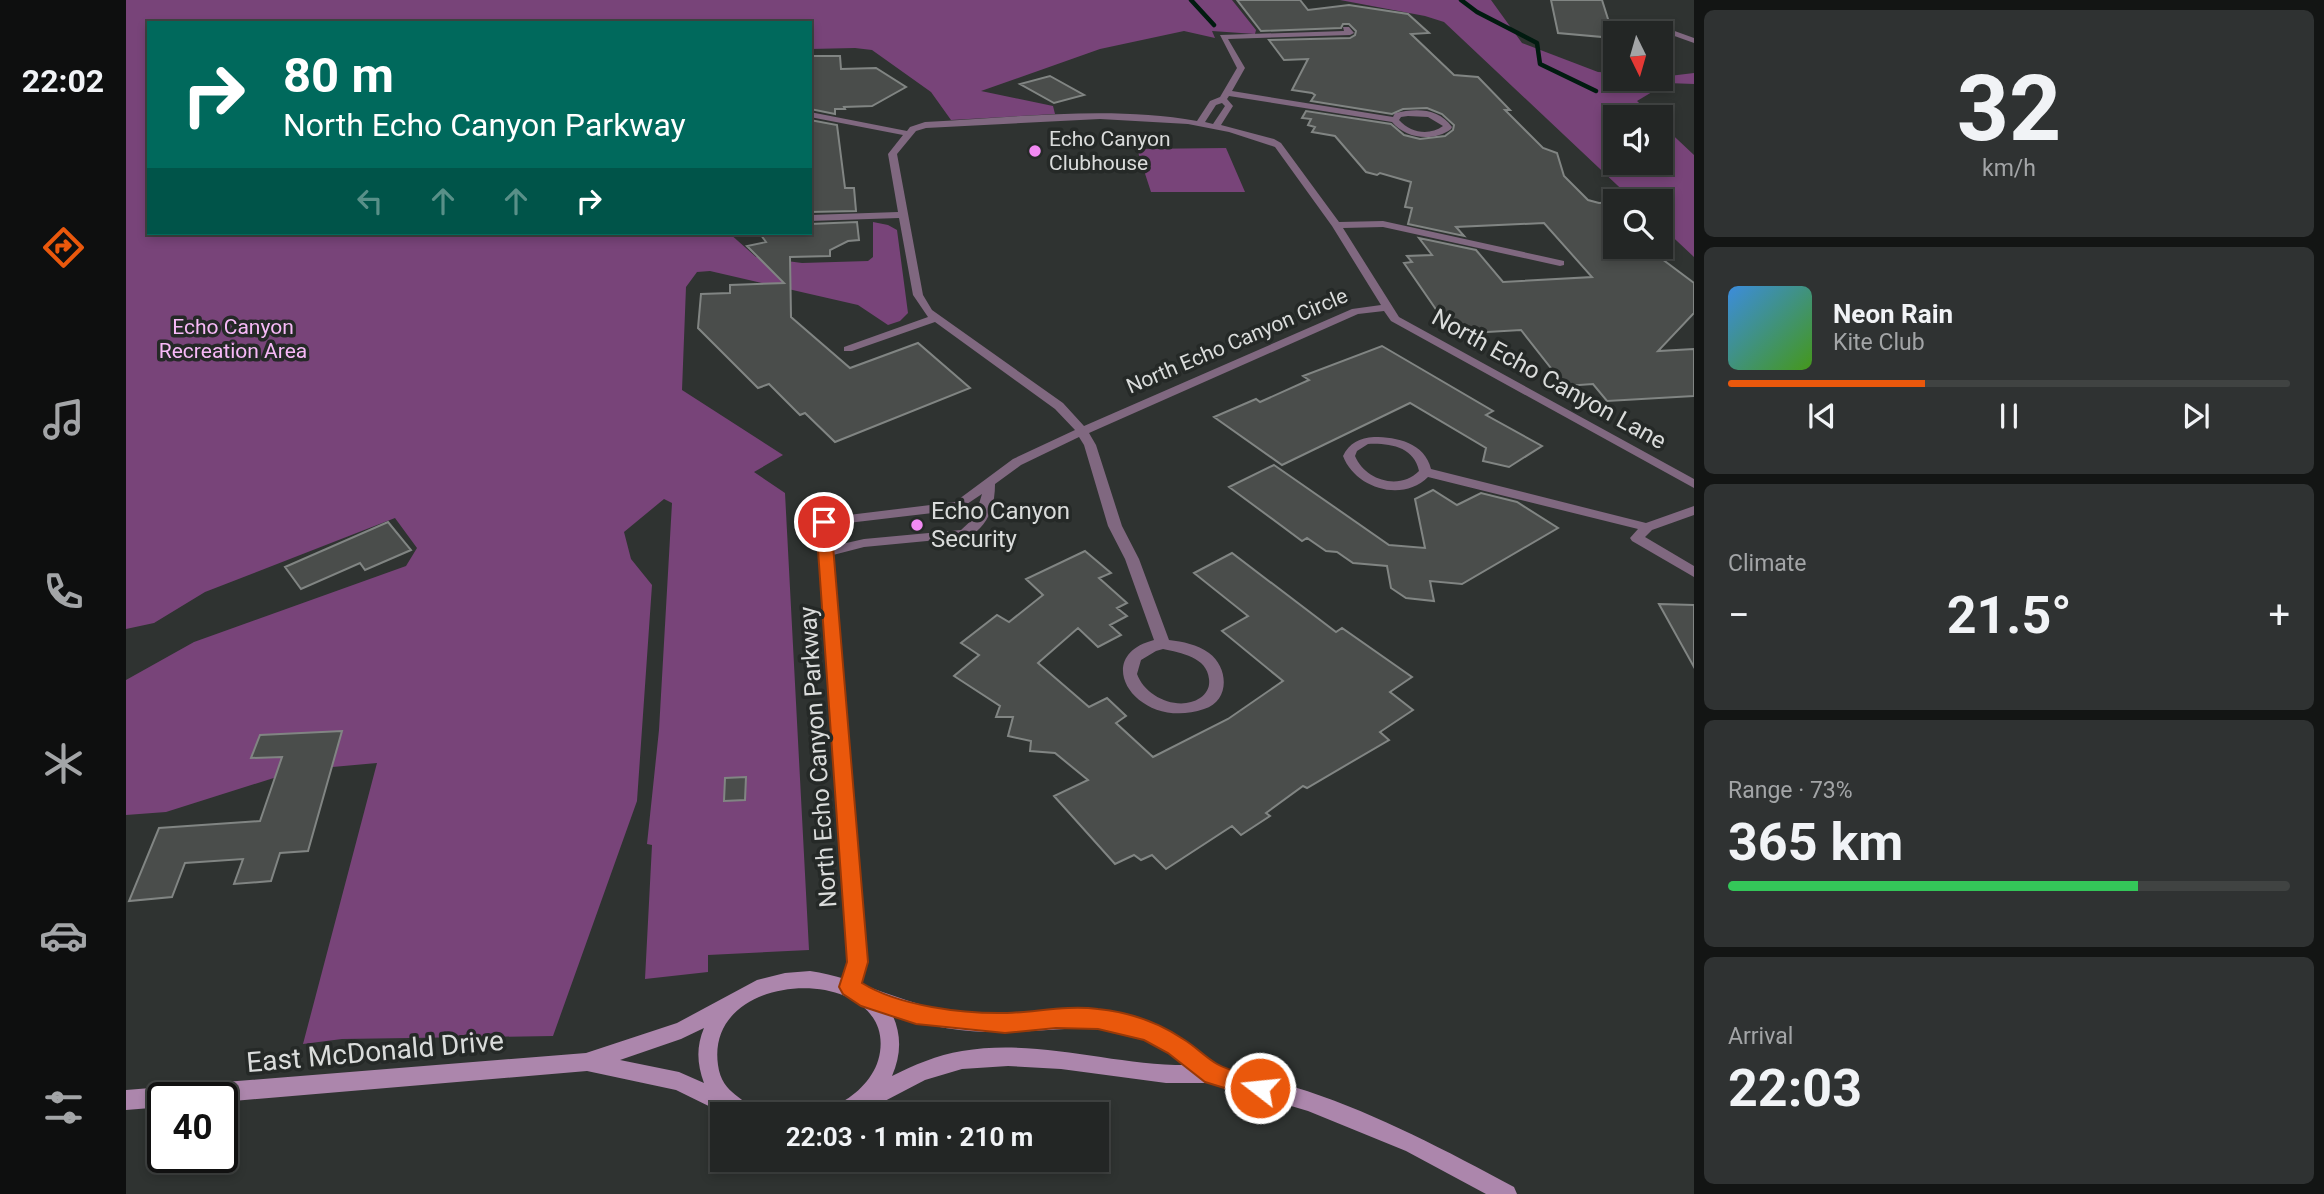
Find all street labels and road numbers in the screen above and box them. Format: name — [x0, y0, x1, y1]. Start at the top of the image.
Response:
street label: North Echo Canyon Circle — [1123, 283, 1351, 399]
street label: North Echo Canyon Lane — [1427, 303, 1671, 455]
street label: North Echo Canyon Parkway — [793, 605, 843, 909]
street label: East McDonald Drive — [245, 1024, 505, 1079]

